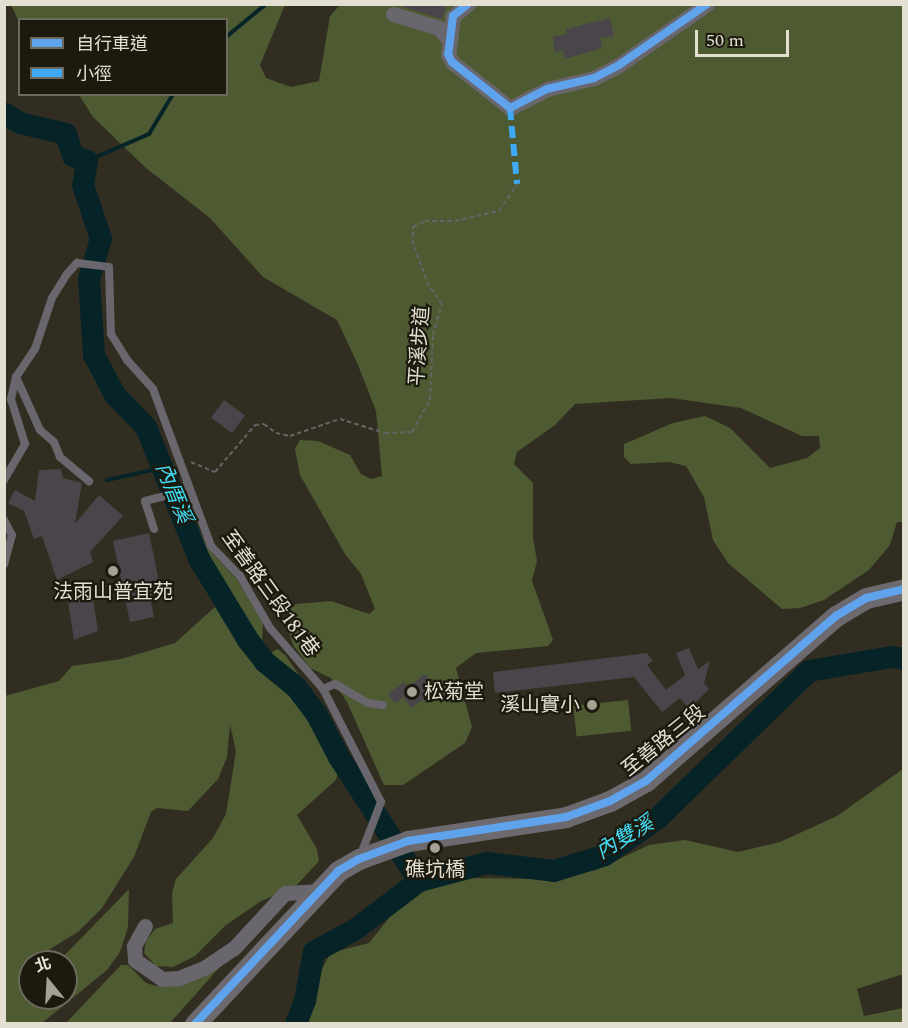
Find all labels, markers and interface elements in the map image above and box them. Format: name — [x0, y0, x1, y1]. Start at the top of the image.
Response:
legend — [18, 18, 228, 96]
scale bar — [698, 18, 792, 56]
text: 50 m — [706, 27, 744, 54]
text: 自行車道 — [76, 31, 148, 58]
text: 小徑 — [76, 61, 112, 88]
street label: 平溪步道 — [405, 305, 435, 387]
water label: 內厝溪 — [150, 459, 196, 527]
street label: 至善路三段181巷 — [216, 526, 324, 662]
marker: 法雨山普宜苑 — [106, 564, 120, 578]
place label: 法雨山普宜苑 — [53, 580, 173, 604]
place label: 松菊堂 — [424, 680, 484, 704]
marker: 松菊堂 — [405, 685, 419, 699]
place label: 溪山實小 — [500, 693, 580, 717]
marker: 溪山實小 — [585, 698, 599, 712]
street label: 至善路三段 — [618, 700, 710, 782]
water label: 內雙溪 — [592, 811, 658, 865]
marker: 礁坑橋 — [428, 841, 442, 855]
place label: 礁坑橋 — [405, 858, 465, 882]
north arrow — [18, 950, 78, 1010]
text: 北 — [32, 951, 54, 979]

